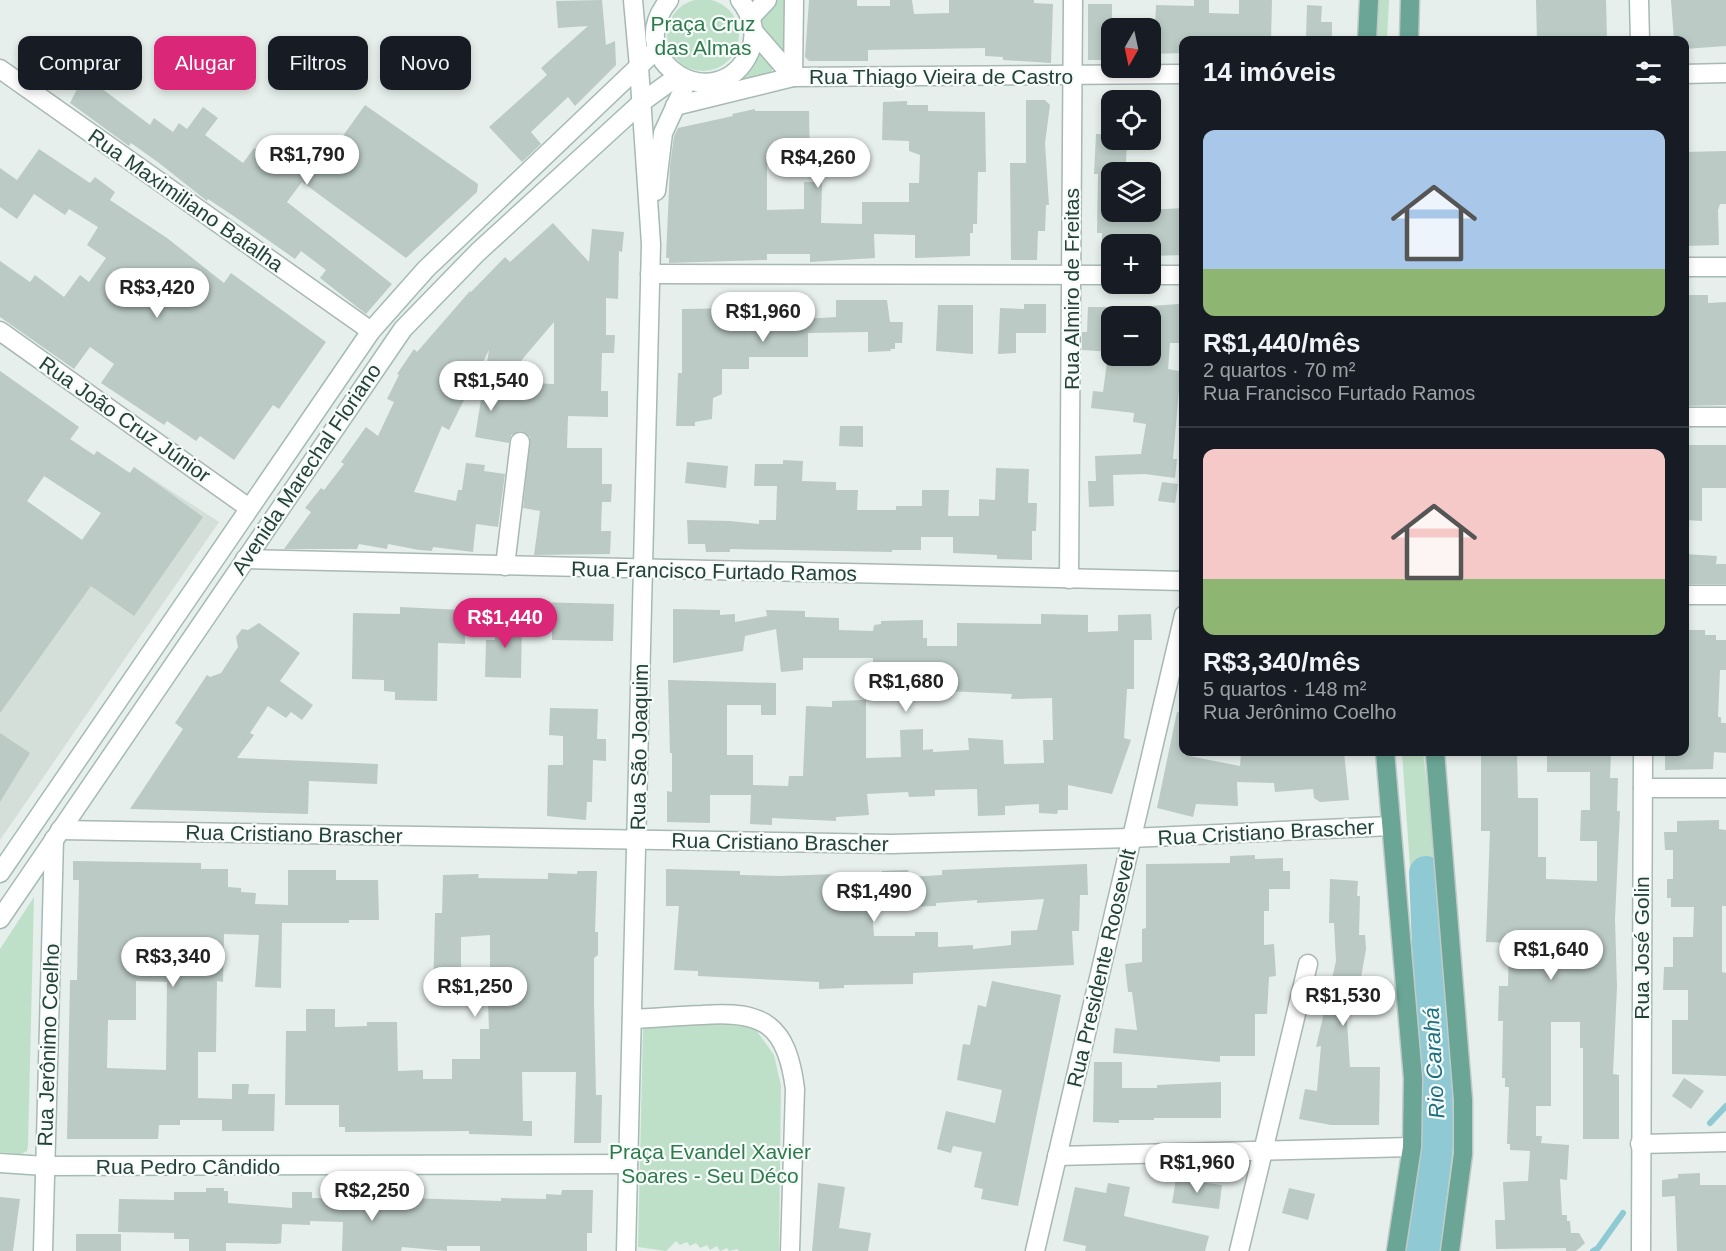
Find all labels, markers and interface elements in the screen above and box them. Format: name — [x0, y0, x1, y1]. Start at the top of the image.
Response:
park label: Praça Cruz das Almas — [650, 12, 756, 59]
north arrow — [1101, 18, 1161, 78]
map controls — [1101, 18, 1161, 366]
chip: Comprar — [18, 36, 142, 90]
chip: Alugar — [154, 36, 256, 90]
chip: Filtros — [268, 36, 368, 90]
chip: Novo — [380, 36, 471, 90]
icon: filters — [1632, 56, 1665, 89]
text: 14 imóveis — [1203, 57, 1336, 87]
street label: Rua Thiago Vieira de Castro — [809, 65, 1073, 88]
button: locate — [1101, 90, 1161, 150]
street label: Rua Maximiliano Batalha — [84, 124, 288, 276]
pin: R$1,790 — [252, 135, 362, 186]
pin: R$4,260 — [763, 138, 873, 189]
text: R$1,790 — [269, 143, 345, 165]
text: R$4,260 — [780, 146, 856, 168]
button: layers — [1101, 162, 1161, 222]
icon: home — [1380, 169, 1488, 277]
street label: Rua Almiro de Freitas — [1060, 188, 1083, 390]
button: + — [1101, 234, 1161, 294]
pin: R$3,420 — [102, 268, 212, 319]
text: R$3,420 — [119, 276, 195, 298]
pin: R$1,960 — [708, 292, 818, 343]
text: R$1,960 — [725, 300, 801, 322]
button: − — [1101, 306, 1161, 366]
text: R$1,440/mês — [1203, 328, 1361, 358]
street label: Rua João Cruz Júnior — [35, 351, 215, 487]
street label: Avenida Marechal Floriano — [227, 359, 385, 579]
text: 2 quartos · 70 m² — [1203, 359, 1355, 381]
pin: R$1,540 — [436, 361, 546, 412]
text: R$1,540 — [453, 369, 529, 391]
text: Rua Francisco Furtado Ramos — [1203, 382, 1475, 404]
icon: home — [1380, 488, 1488, 596]
street label: Rua Francisco Furtado Ramos — [571, 557, 857, 585]
pin: R$1,440 — [450, 598, 560, 649]
text: R$1,440 — [467, 606, 543, 628]
text: R$3,340/mês — [1203, 647, 1361, 677]
pin: R$1,680 — [851, 662, 961, 713]
street label: Rua São Joaquim — [626, 663, 652, 831]
text: R$1,680 — [868, 670, 944, 692]
text: 5 quartos · 148 m² — [1203, 678, 1366, 700]
text: Rua Jerônimo Coelho — [1203, 701, 1396, 723]
street label: Rua Cristiano Brascher — [1157, 815, 1375, 849]
street label: Rua Cristiano Brascher — [185, 821, 403, 847]
street label: Rua Cristiano Brascher — [671, 829, 889, 855]
street label: Rua Presidente Roosevelt — [1062, 846, 1140, 1089]
pin: R$1,490 — [819, 872, 929, 923]
street label: Rua José Golin — [1630, 876, 1653, 1020]
text: R$1,490 — [836, 880, 912, 902]
pin: R$1,640 — [1496, 930, 1606, 981]
pin: R$3,340 — [118, 937, 228, 988]
text: R$1,640 — [1513, 938, 1589, 960]
street label: Rua Jerônimo Coelho — [33, 943, 63, 1147]
text: R$3,340 — [135, 945, 211, 967]
pin: R$1,250 — [420, 967, 530, 1018]
text: R$1,250 — [437, 975, 513, 997]
pin: R$1,530 — [1288, 976, 1398, 1027]
text: R$1,530 — [1305, 984, 1381, 1006]
water label: Rio Carahá — [1419, 1007, 1449, 1119]
park label: Praça Evandel Xavier Soares - Seu Déco — [609, 1140, 811, 1187]
pin: R$1,960 — [1142, 1143, 1252, 1194]
text: R$1,960 — [1159, 1151, 1235, 1173]
street label: Rua Pedro Cândido — [96, 1155, 280, 1178]
pin: R$2,250 — [317, 1171, 427, 1222]
text: R$2,250 — [334, 1179, 410, 1201]

